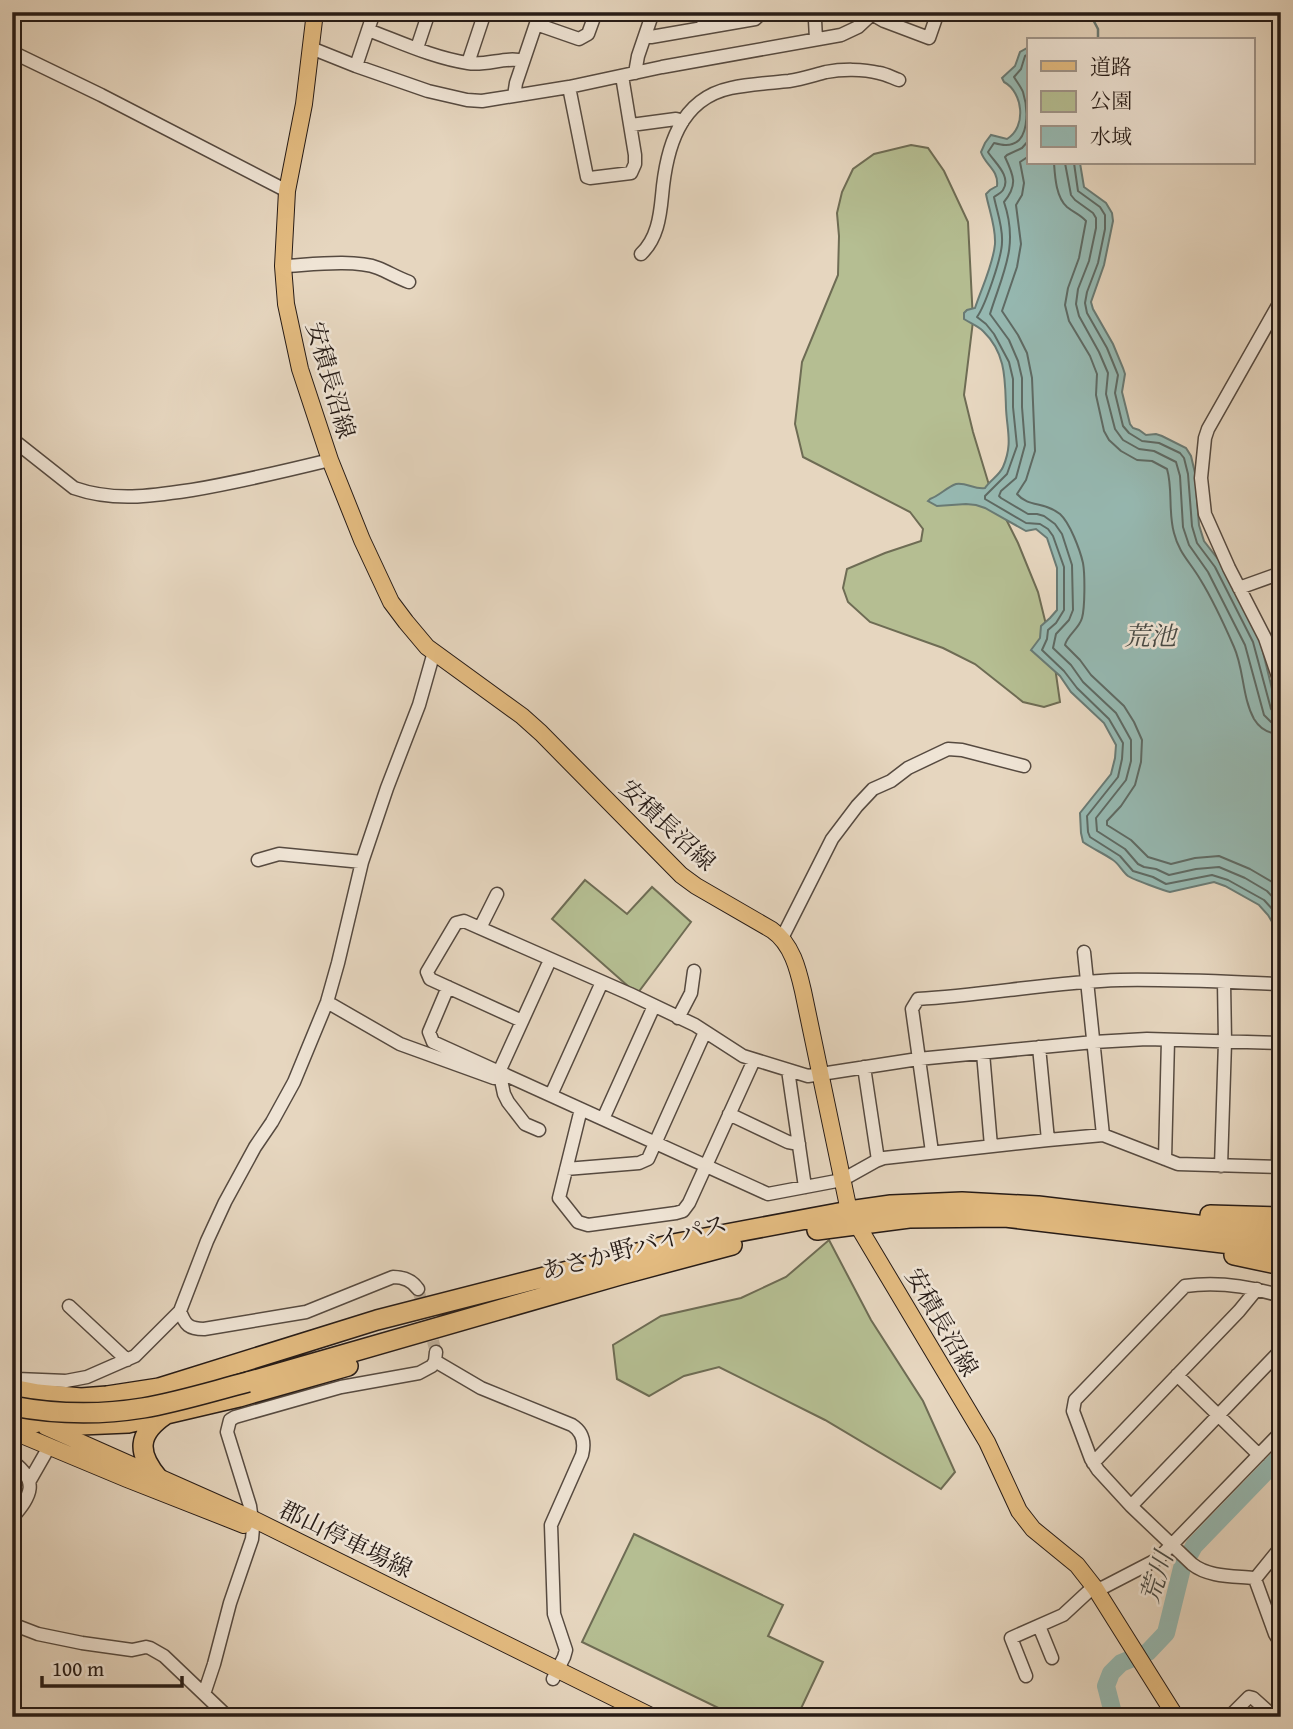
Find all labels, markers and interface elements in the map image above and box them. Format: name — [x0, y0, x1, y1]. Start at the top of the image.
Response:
legend — [1027, 38, 1254, 164]
text: 道路 — [1090, 51, 1132, 82]
text: 公園 — [1090, 85, 1132, 116]
text: 水域 — [1090, 121, 1132, 152]
street label: 安積長沼線 — [298, 318, 364, 442]
water label: 荒池 — [1124, 616, 1179, 655]
street label: 安積長沼線 — [612, 771, 724, 879]
street label: あさか野バイパス — [537, 1205, 731, 1289]
street label: 安積長沼線 — [897, 1261, 987, 1383]
street label: 郡山停車場線 — [274, 1492, 418, 1586]
water label: 荒川 — [1129, 1543, 1184, 1608]
scale bar — [42, 1645, 182, 1689]
text: 100 m — [52, 1653, 104, 1684]

